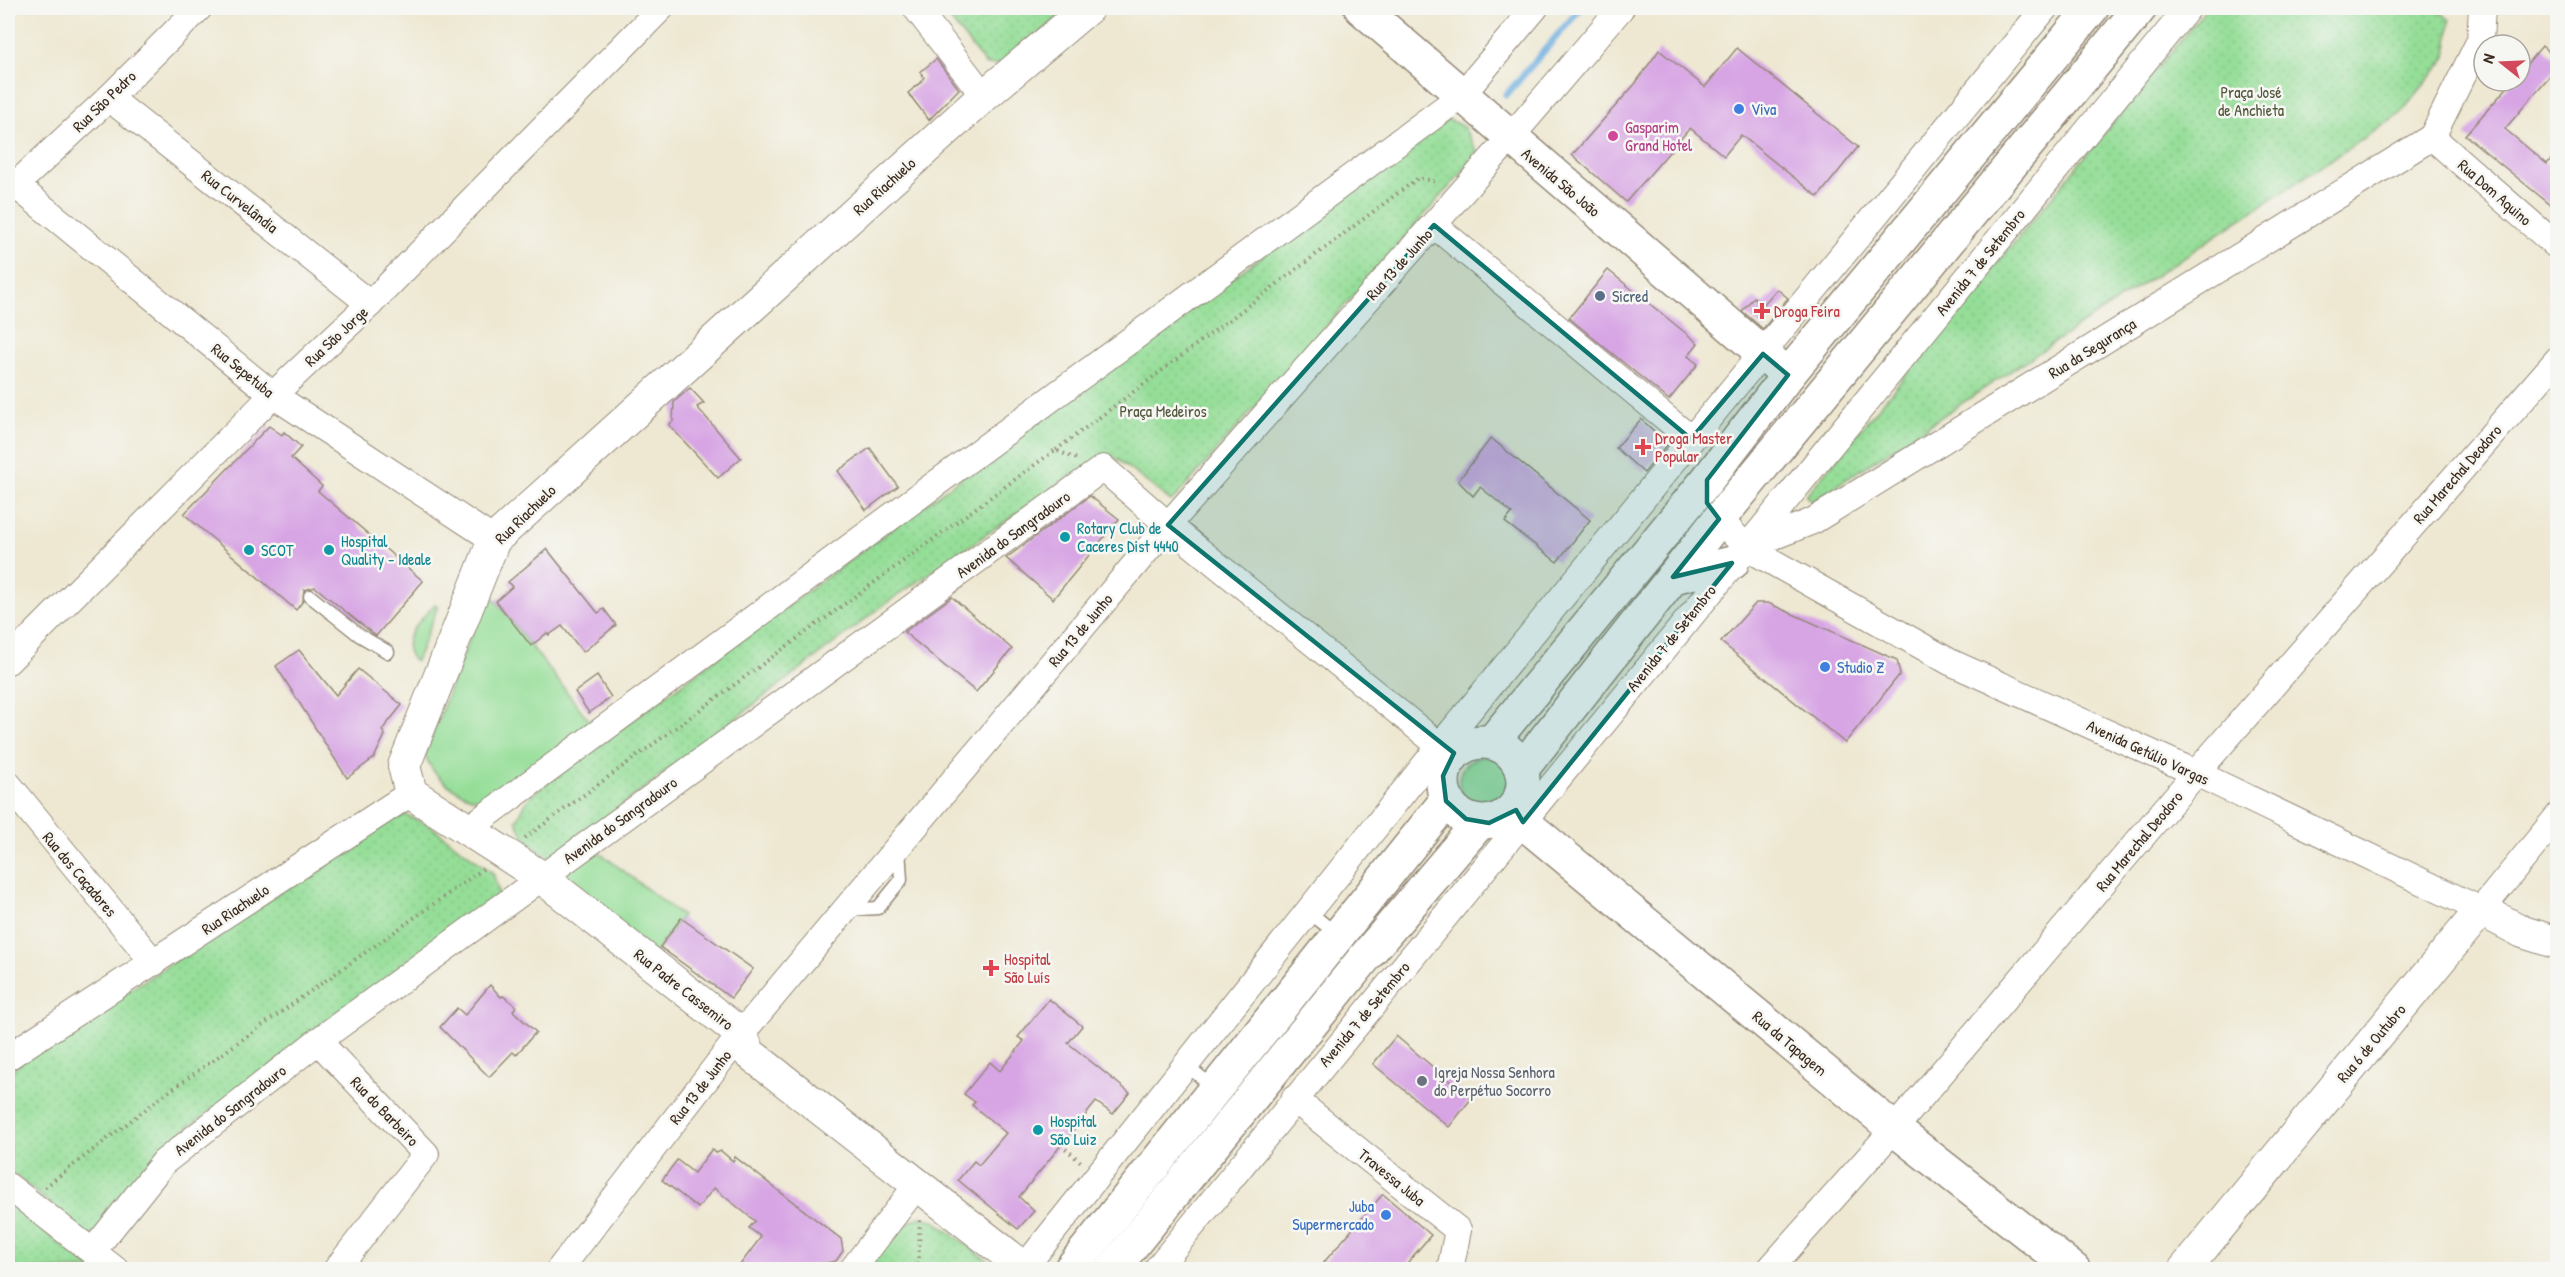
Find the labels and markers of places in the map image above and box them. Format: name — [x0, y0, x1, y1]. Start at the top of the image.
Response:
place label: Viva — [1751, 98, 1776, 120]
marker: Viva — [1732, 102, 1746, 116]
place label: Gasparim Grand Hotel — [1625, 116, 1693, 156]
marker: Gasparim Grand Hotel — [1606, 129, 1620, 143]
place label: Sicred — [1612, 285, 1648, 307]
marker: Sicred — [1593, 289, 1607, 303]
place label: Droga Feira — [1774, 300, 1840, 322]
marker: Droga Feira — [1755, 304, 1769, 318]
place label: Droga Master Popular — [1655, 427, 1732, 467]
marker: Droga Master Popular — [1636, 440, 1650, 454]
place label: Rotary Club de Caceres Dist 4440 — [1077, 517, 1179, 557]
place label: Hospital Quality - Ideale — [341, 530, 432, 570]
marker: Rotary Club de Caceres Dist 4440 — [1058, 530, 1072, 544]
place label: SCOT — [261, 539, 294, 561]
marker: SCOT — [242, 543, 256, 557]
marker: Hospital Quality - Ideale — [322, 543, 336, 557]
place label: Studio Z — [1837, 656, 1884, 678]
marker: Studio Z — [1818, 660, 1832, 674]
place label: Hospital São Luís — [1004, 948, 1051, 988]
marker: Hospital São Luís — [982, 959, 1000, 977]
place label: Igreja Nossa Senhora do Perpétuo Socorro — [1434, 1061, 1555, 1101]
marker: Igreja Nossa Senhora do Perpétuo Socorro — [1415, 1074, 1429, 1088]
place label: Hospital São Luiz — [1050, 1110, 1097, 1150]
marker: Hospital São Luiz — [1031, 1123, 1045, 1137]
place label: Juba Supermercado — [1292, 1195, 1375, 1235]
marker: Juba Supermercado — [1379, 1208, 1393, 1222]

